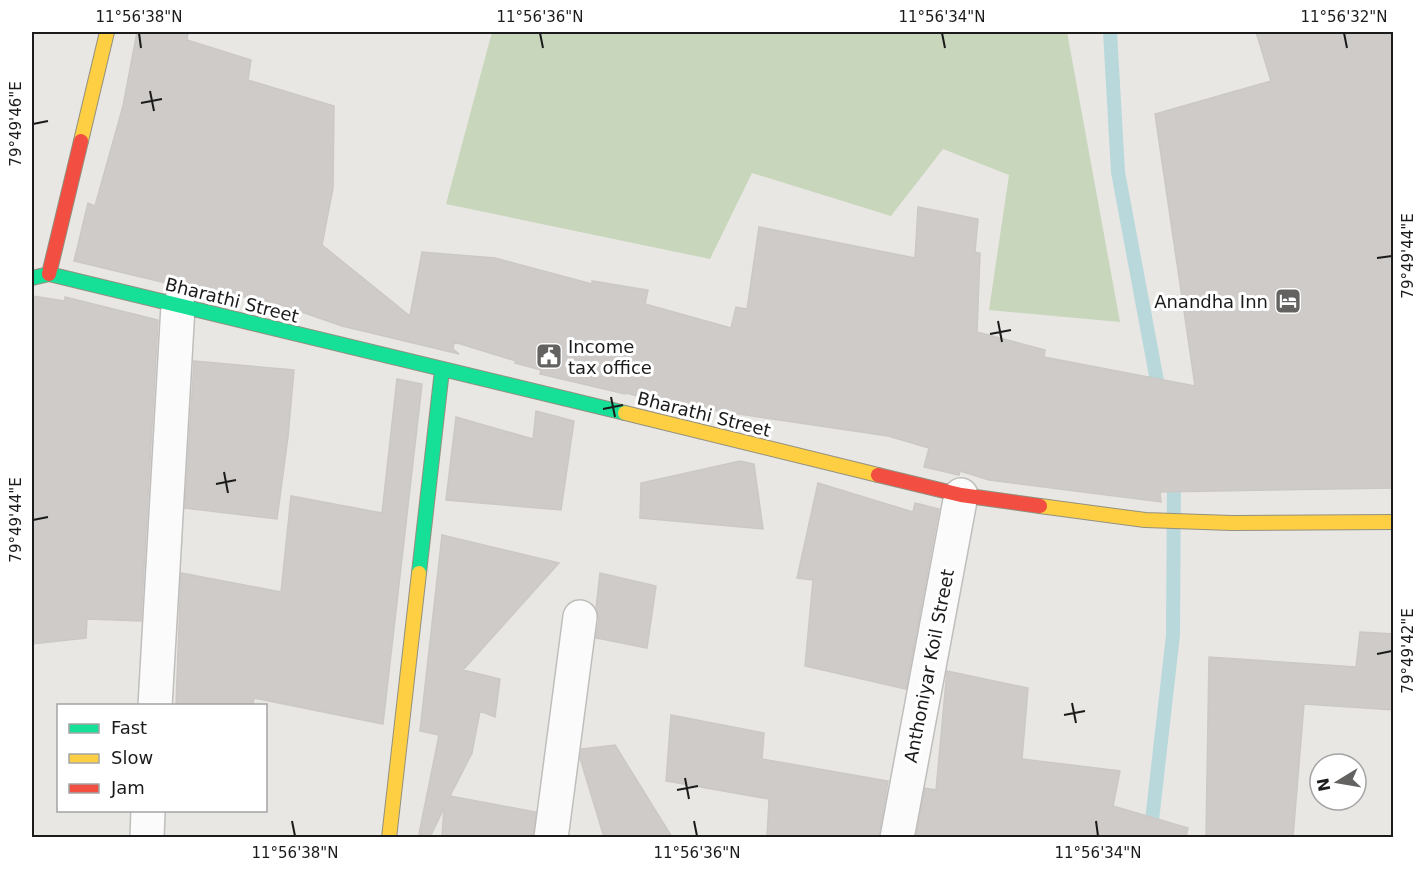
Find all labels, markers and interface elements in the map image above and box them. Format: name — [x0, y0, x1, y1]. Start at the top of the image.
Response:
text: 11°56'38"N — [95, 8, 183, 26]
text: 11°56'36"N — [496, 8, 584, 26]
text: 11°56'34"N — [898, 8, 986, 26]
text: 11°56'32"N — [1300, 8, 1388, 26]
text: 79°49'46"E — [7, 81, 25, 167]
text: 79°49'44"E — [1399, 213, 1417, 299]
street label: Bharathi Street — [163, 273, 301, 327]
hotel icon: Anandha Inn — [1273, 286, 1303, 316]
place label: Anandha Inn — [1154, 291, 1268, 312]
place label: Income tax office — [568, 336, 652, 378]
public building icon: Income tax office — [534, 341, 564, 371]
street label: Bharathi Street — [635, 387, 773, 441]
text: 79°49'44"E — [7, 477, 25, 563]
street label: Anthoniyar Koil Street — [900, 567, 958, 765]
text: 79°49'42"E — [1399, 608, 1417, 694]
legend — [57, 704, 267, 812]
text: Fast — [111, 717, 147, 738]
text: Slow — [111, 747, 153, 768]
north arrow — [1308, 752, 1368, 812]
text: N — [1313, 776, 1334, 793]
text: Jam — [110, 777, 145, 798]
text: 11°56'38"N — [251, 844, 339, 862]
text: 11°56'36"N — [653, 844, 741, 862]
text: 11°56'34"N — [1054, 844, 1142, 862]

